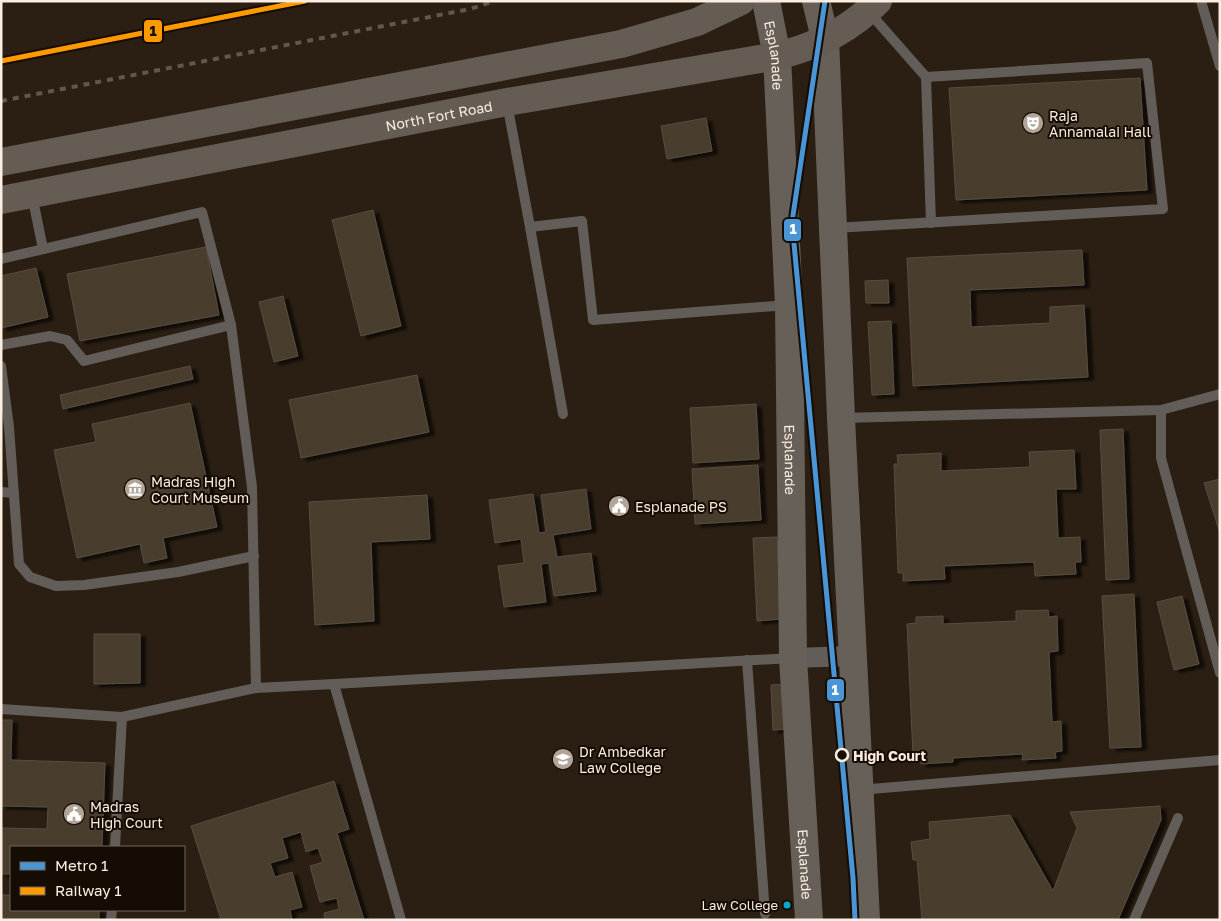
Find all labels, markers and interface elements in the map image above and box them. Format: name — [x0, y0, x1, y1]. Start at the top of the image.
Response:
line badge: 1 — [143, 19, 163, 43]
street label: Esplanade — [762, 19, 787, 90]
text: 1 — [149, 22, 157, 39]
street label: North Fort Road — [384, 97, 494, 134]
place label: Raja Annamalai Hall — [1049, 107, 1151, 140]
theatre icon: Raja Annamalai Hall — [1021, 111, 1045, 135]
line badge: 1 — [783, 218, 802, 242]
text: 1 — [789, 220, 797, 237]
street label: Esplanade — [782, 424, 800, 495]
place label: Madras High Court Museum — [151, 473, 249, 506]
museum icon: Madras High Court Museum — [123, 477, 147, 501]
public building icon: Esplanade PS — [607, 494, 631, 518]
place label: Esplanade PS — [635, 498, 727, 515]
line badge: 1 — [826, 678, 845, 702]
text: 1 — [831, 681, 839, 698]
place label: Dr Ambedkar Law College — [579, 743, 667, 776]
school or university icon: Dr Ambedkar Law College — [551, 747, 575, 771]
place label: High Court — [853, 747, 926, 764]
marker: High Court — [835, 748, 849, 762]
place label: Madras High Court — [90, 798, 163, 831]
public building icon: Madras High Court — [62, 802, 86, 826]
street label: Esplanade — [795, 829, 816, 900]
legend — [10, 846, 185, 911]
text: Metro 1 — [55, 856, 108, 874]
text: Railway 1 — [55, 881, 122, 899]
place label: Law College — [702, 897, 778, 913]
marker: Law College — [782, 900, 792, 910]

